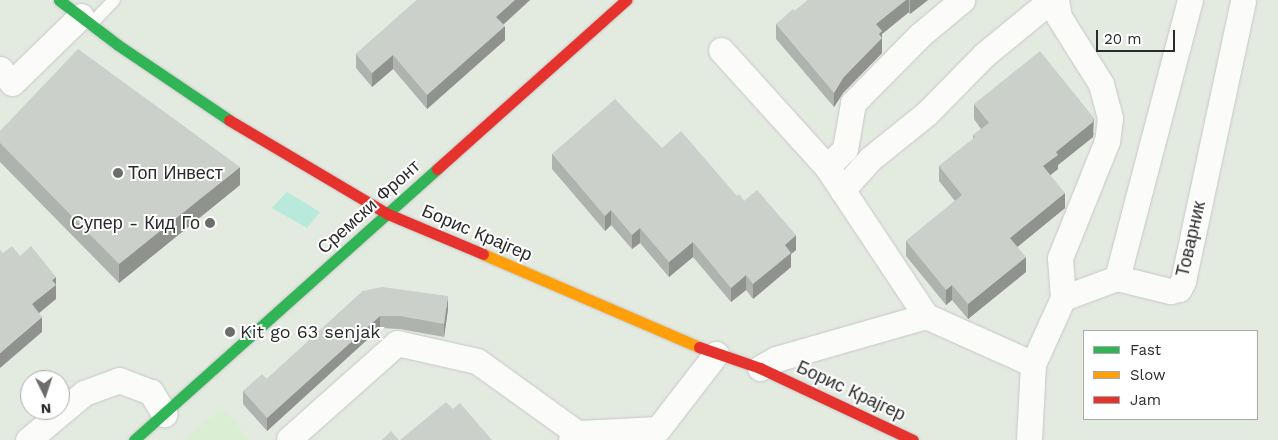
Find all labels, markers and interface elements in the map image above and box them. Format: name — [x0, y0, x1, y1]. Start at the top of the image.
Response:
scale bar — [1098, 20, 1177, 52]
text: 20 m — [1104, 30, 1142, 48]
street label: Сремски Фронт — [313, 155, 425, 259]
place label: Топ Инвест — [128, 162, 223, 184]
marker: Топ Инвест — [112, 167, 124, 179]
street label: Товарник — [1172, 199, 1210, 279]
street label: Борис Крајгер — [419, 200, 535, 266]
place label: Супер - Кид Го — [71, 212, 200, 234]
marker: Супер - Кид Го — [204, 217, 216, 229]
place label: Kit go 63 senjak — [240, 321, 381, 343]
marker: Kit go 63 senjak — [224, 326, 236, 338]
legend — [1083, 330, 1258, 420]
text: Fast — [1130, 341, 1161, 359]
street label: Борис Крајгер — [793, 356, 909, 426]
text: Slow — [1130, 366, 1166, 384]
north arrow — [20, 370, 70, 420]
text: Jam — [1130, 391, 1161, 409]
text: N — [40, 401, 52, 417]

